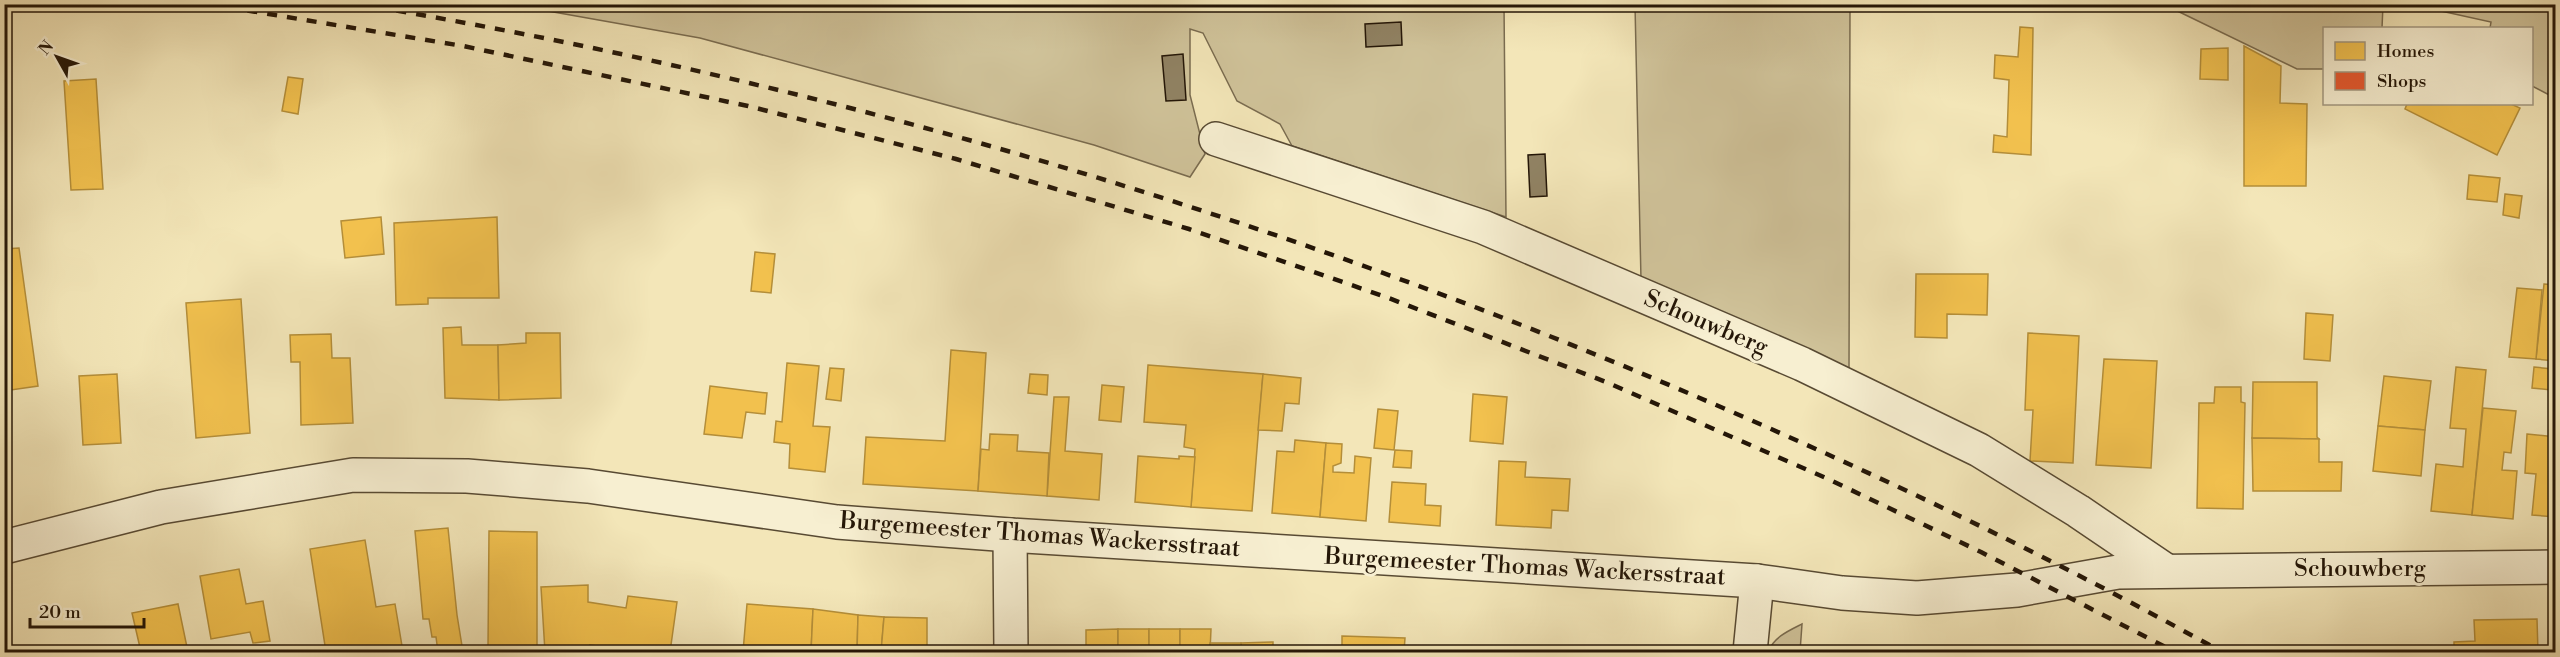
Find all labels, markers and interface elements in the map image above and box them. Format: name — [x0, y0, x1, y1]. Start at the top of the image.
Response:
north arrow — [27, 27, 87, 87]
legend — [2323, 27, 2533, 105]
text: N — [35, 36, 58, 59]
text: Homes — [2377, 40, 2434, 63]
text: Shops — [2377, 70, 2427, 93]
street label: Schouwberg — [1639, 283, 1773, 363]
street label: Burgemeester Thomas Wackersstraat — [838, 506, 1242, 564]
street label: Burgemeester Thomas Wackersstraat — [1323, 541, 1727, 593]
street label: Schouwberg — [2294, 554, 2427, 584]
scale bar — [30, 591, 144, 629]
text: 20 m — [39, 601, 81, 624]

